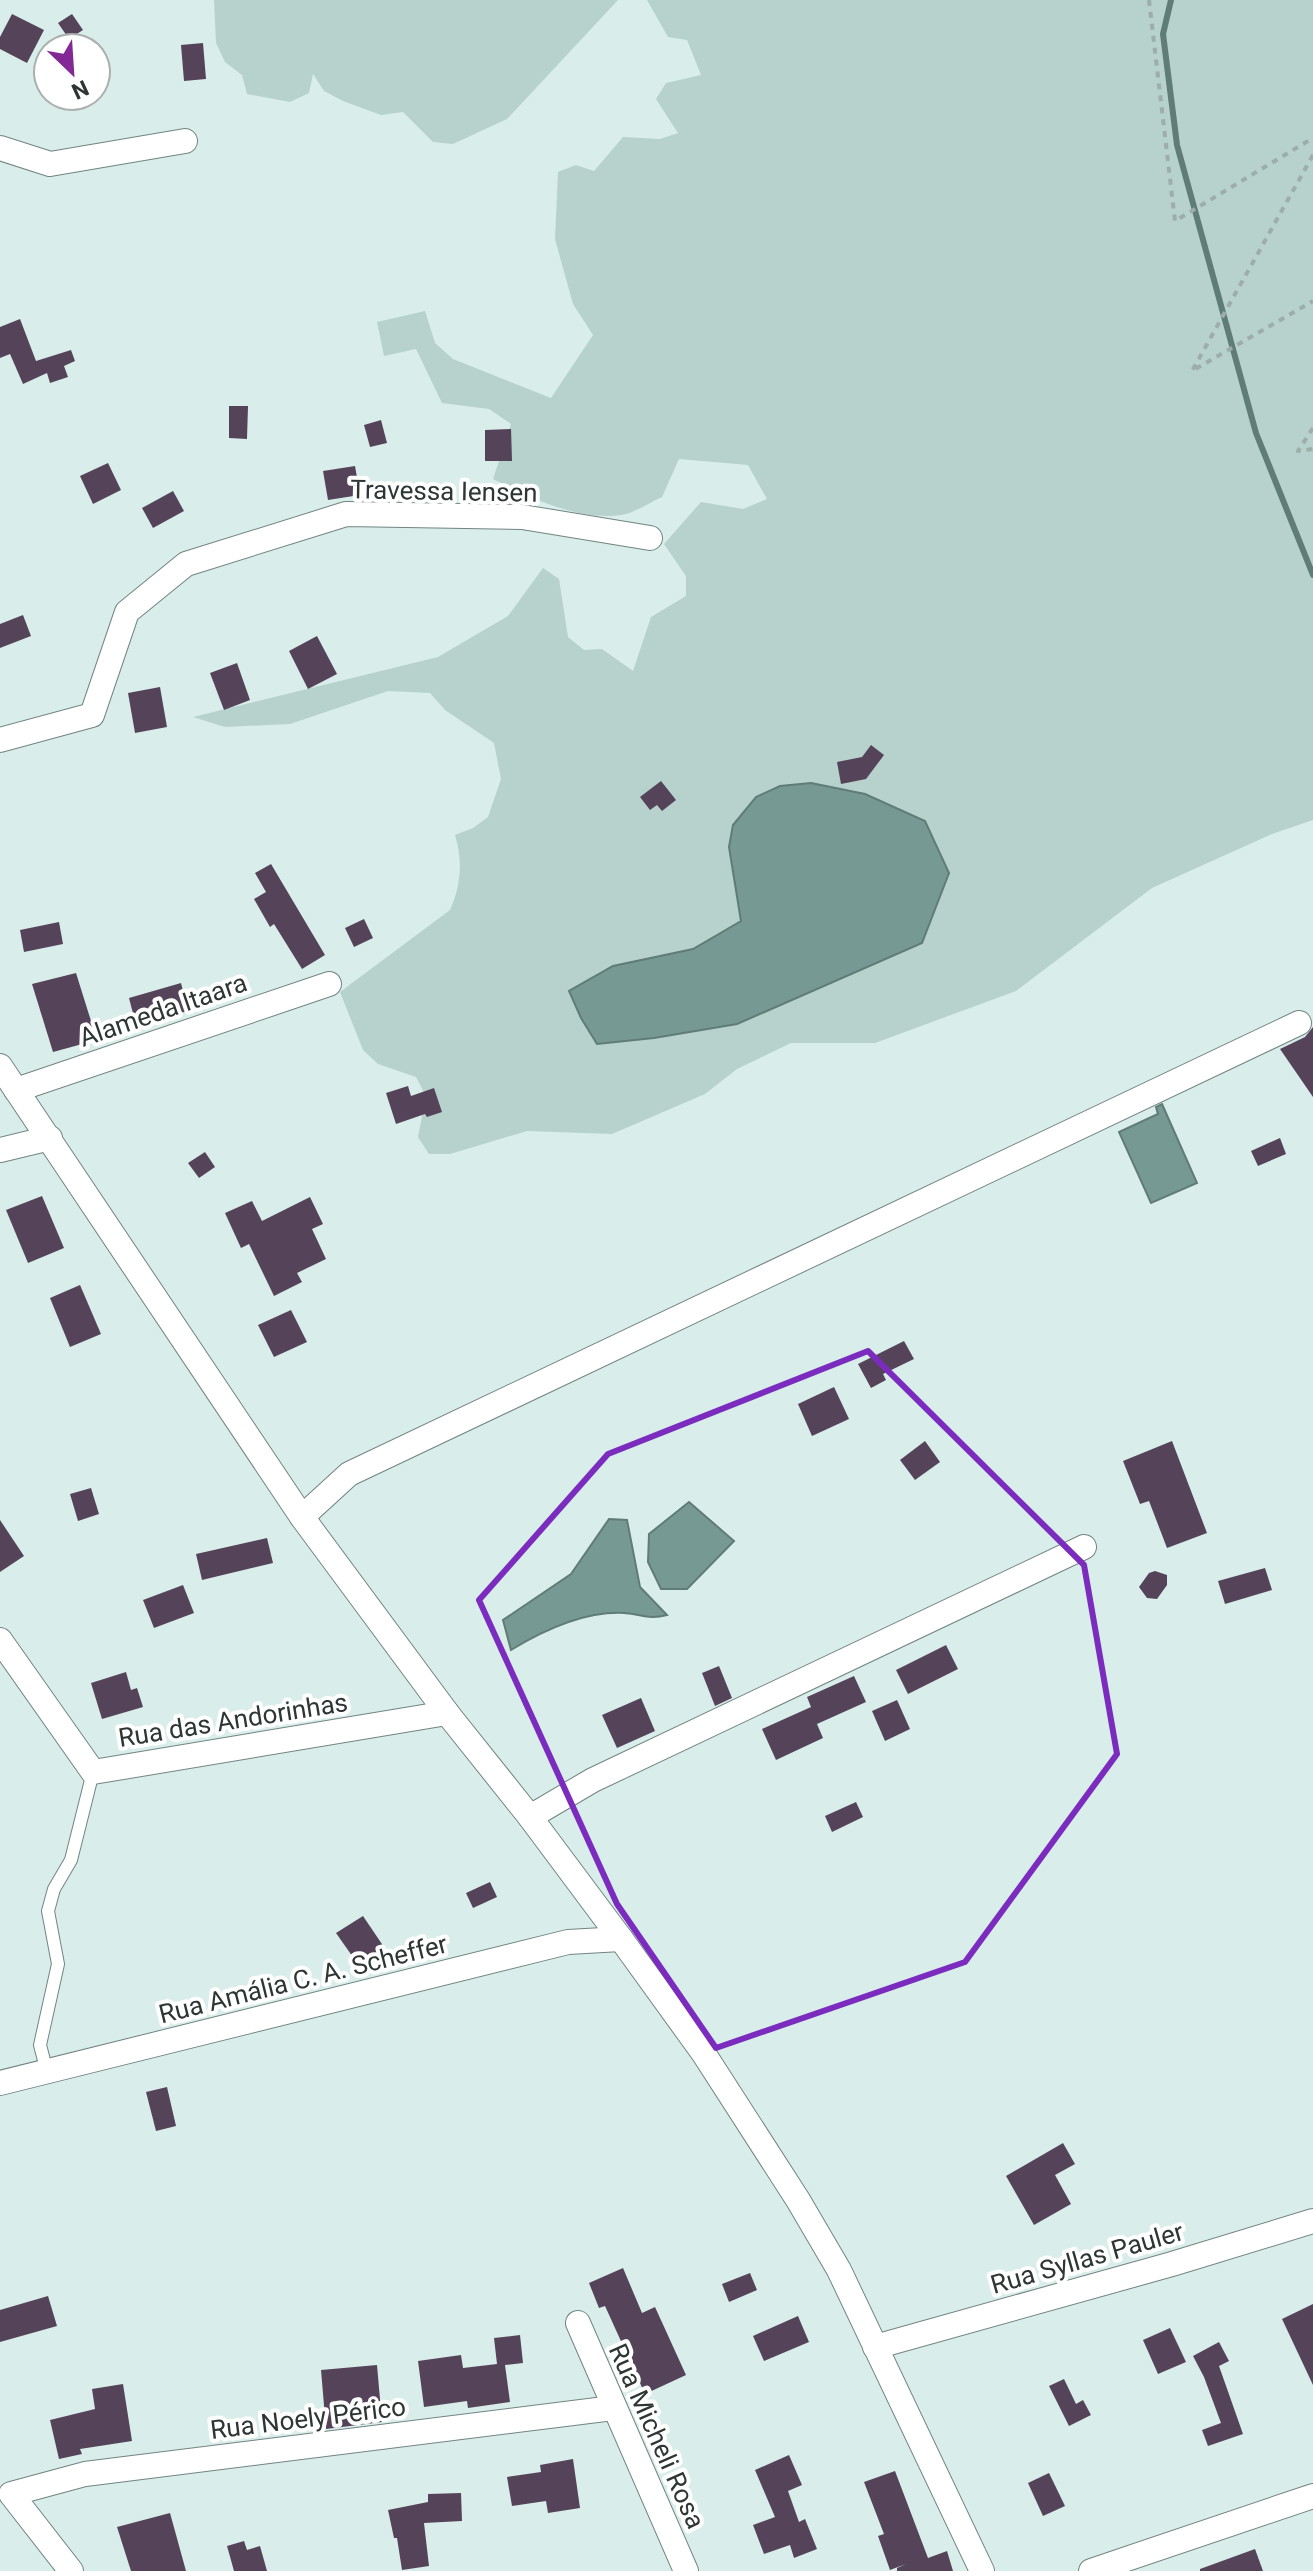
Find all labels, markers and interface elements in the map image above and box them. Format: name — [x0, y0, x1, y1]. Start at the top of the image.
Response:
north arrow — [32, 32, 112, 112]
text: N — [68, 75, 93, 104]
street label: Travessa Iensen — [350, 474, 538, 508]
street label: Alameda Itaara — [75, 967, 251, 1053]
street label: Rua das Andorinhas — [116, 1687, 350, 1753]
street label: Rua Amália C. A. Scheffer — [156, 1929, 450, 2029]
street label: Rua Syllas Pauler — [987, 2216, 1187, 2300]
street label: Rua Micheli Rosa — [603, 2339, 711, 2533]
street label: Rua Noely Périco — [209, 2391, 407, 2445]

